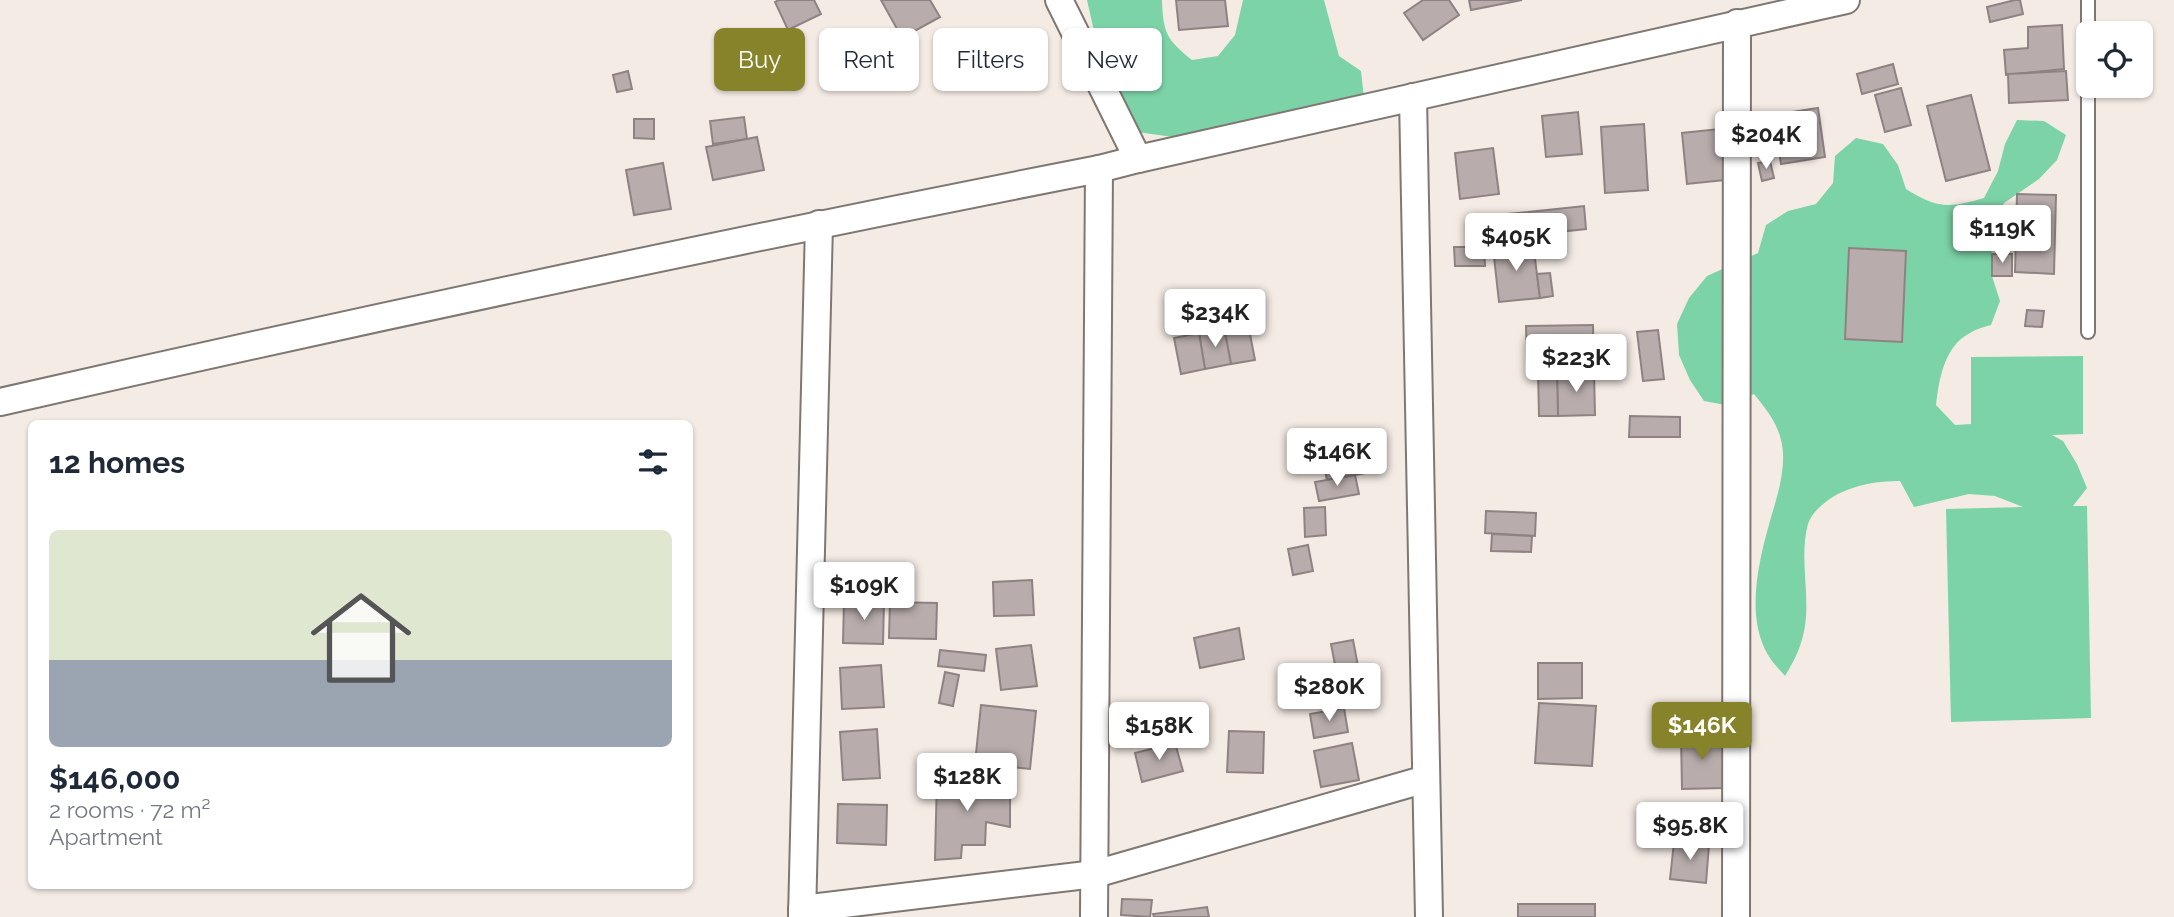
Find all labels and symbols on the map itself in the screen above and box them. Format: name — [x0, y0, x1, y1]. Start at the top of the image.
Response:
pin: $204K — [1717, 111, 1815, 171]
pin: $119K — [1953, 205, 2051, 265]
pin: $405K — [1467, 214, 1565, 273]
pin: $234K — [1166, 290, 1264, 349]
pin: $223K — [1527, 334, 1625, 394]
pin: $146K — [1288, 428, 1386, 488]
pin: $109K — [815, 562, 913, 622]
pin: $280K — [1280, 664, 1378, 723]
pin: $158K — [1110, 702, 1208, 762]
pin: $146K — [1653, 702, 1751, 762]
pin: $128K — [918, 754, 1016, 813]
pin: $95.8K — [1633, 802, 1747, 862]

